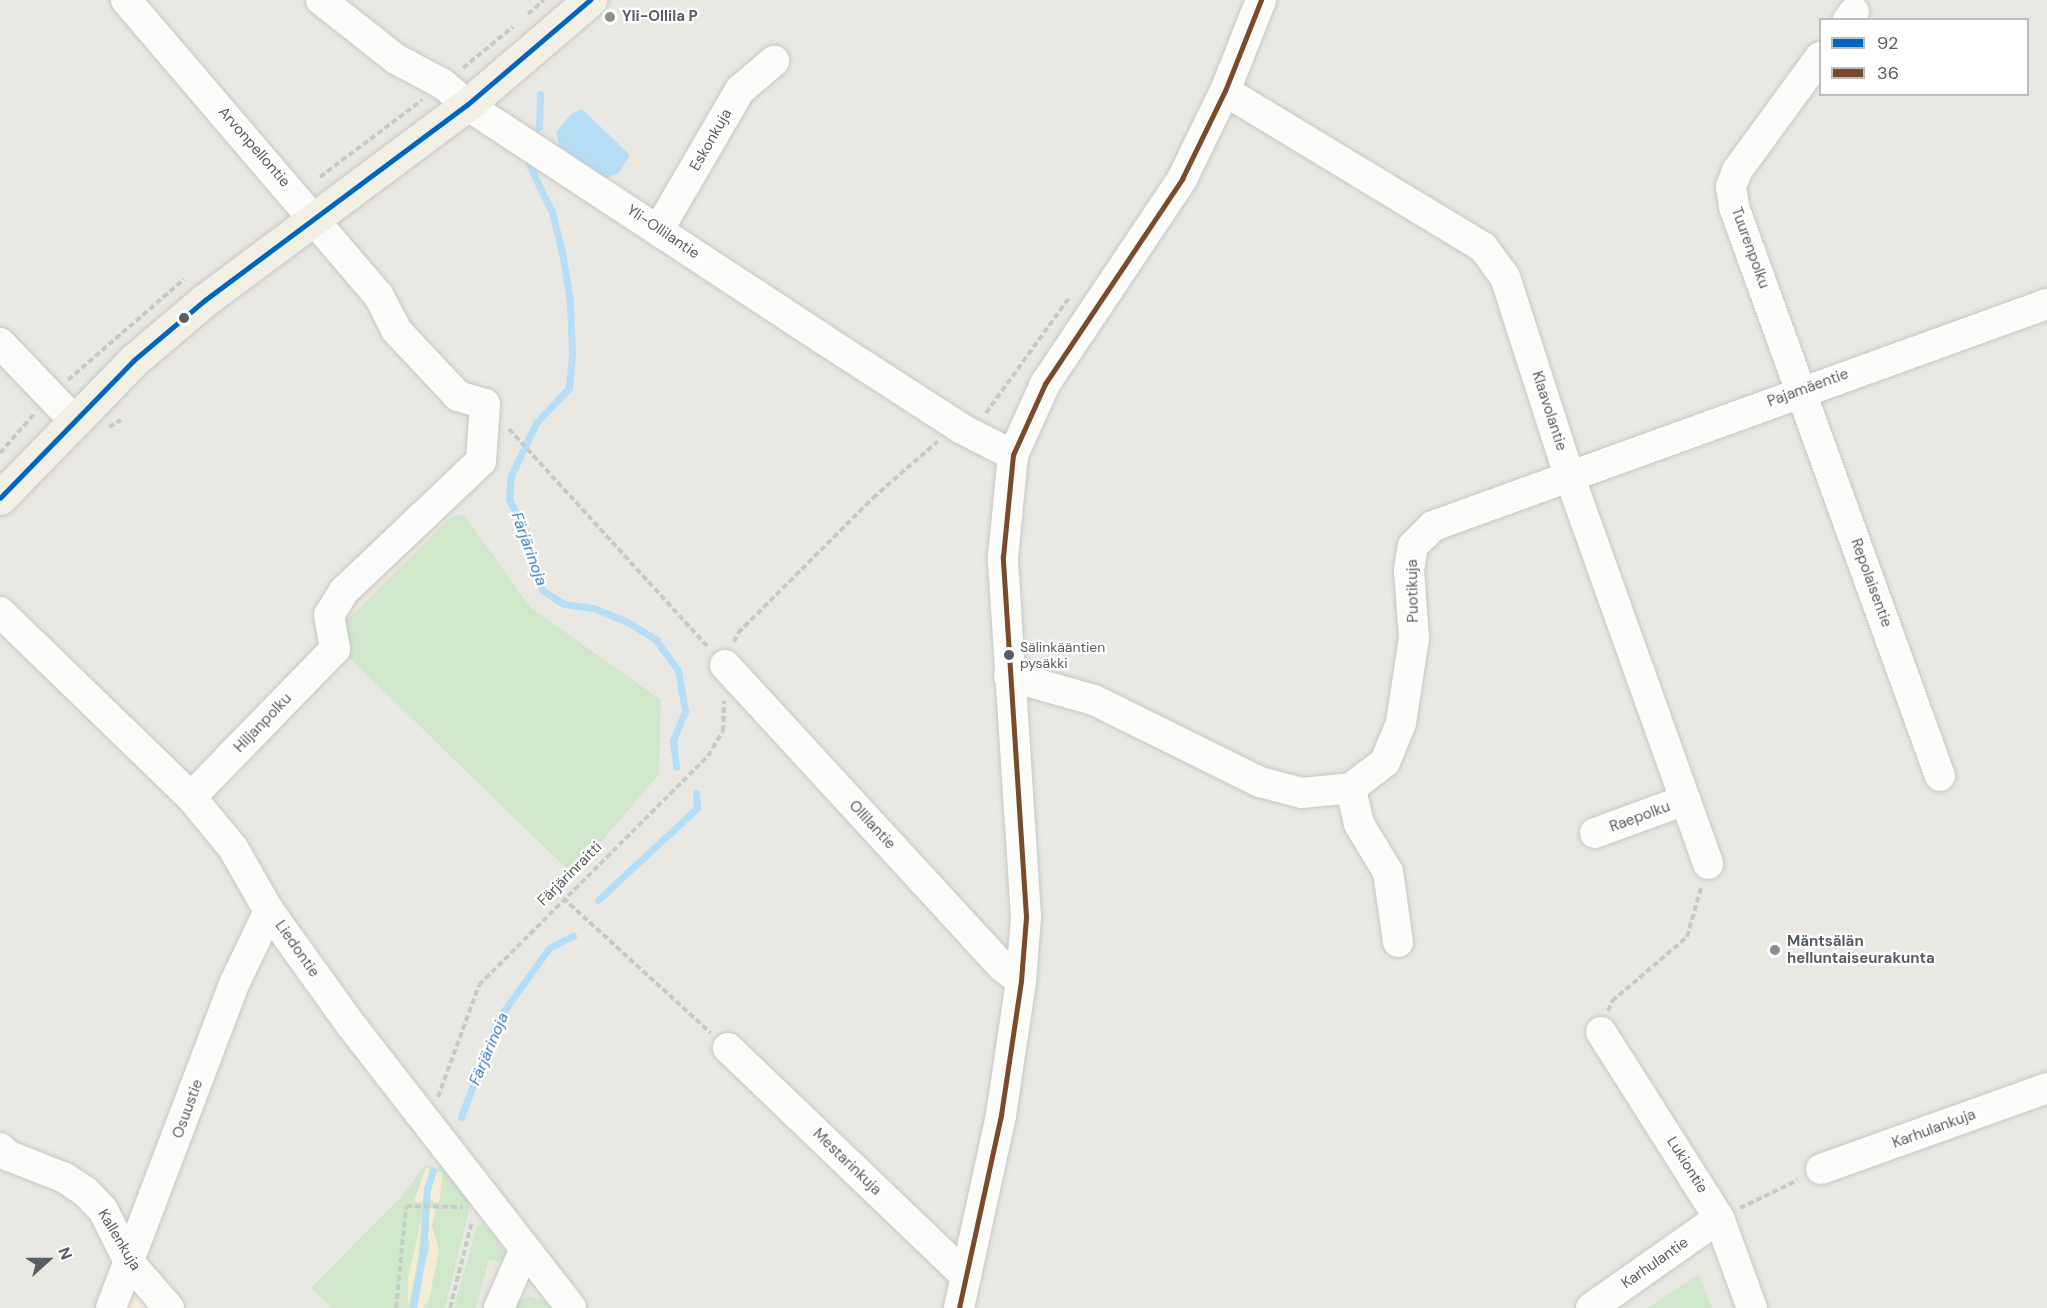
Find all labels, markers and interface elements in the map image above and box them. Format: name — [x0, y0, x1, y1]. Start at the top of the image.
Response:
place label: Yli-Ollila P — [622, 8, 698, 26]
marker: Yli-Ollila P — [603, 10, 617, 24]
legend — [1819, 18, 2029, 96]
text: 92 — [1877, 31, 1898, 55]
text: 36 — [1877, 61, 1899, 85]
street label: Arvonpellontie — [214, 103, 294, 191]
street label: Eskonkuja — [686, 106, 736, 174]
street label: Yli-Ollilantie — [623, 201, 703, 263]
street label: Tuurenpolku — [1727, 205, 1773, 291]
unlabelled marker — [178, 312, 190, 324]
street label: Pajamäentie — [1765, 365, 1851, 411]
street label: Klaavolantie — [1528, 369, 1570, 453]
water label: Färjärinoja — [507, 510, 551, 588]
street label: Repolaisentie — [1847, 536, 1895, 630]
street label: Puotikuja — [1403, 559, 1423, 623]
place label: Sälinkääntien pysäkki — [1020, 639, 1105, 672]
marker: Sälinkääntien pysäkki — [1003, 649, 1015, 661]
street label: Hiljanpolku — [230, 690, 296, 756]
street label: Ollilantie — [845, 797, 899, 853]
street label: Raepolku — [1607, 798, 1673, 836]
street label: Färjärinraitti — [534, 838, 606, 910]
street label: Liedontie — [271, 917, 323, 981]
place label: Mäntsälän helluntaiseurakunta — [1787, 932, 1935, 967]
marker: Mäntsälän helluntaiseurakunta — [1768, 943, 1782, 957]
water label: Färjärinoja — [465, 1010, 513, 1088]
street label: Osuustie — [169, 1077, 207, 1141]
street label: Karhulankuja — [1890, 1106, 1978, 1152]
street label: Mestarinkuja — [809, 1125, 885, 1199]
street label: Lukiontie — [1663, 1133, 1711, 1197]
street label: Kallenkuja — [94, 1206, 144, 1274]
north arrow — [18, 1230, 78, 1290]
street label: Karhulantie — [1618, 1233, 1692, 1293]
text: N — [53, 1244, 77, 1263]

